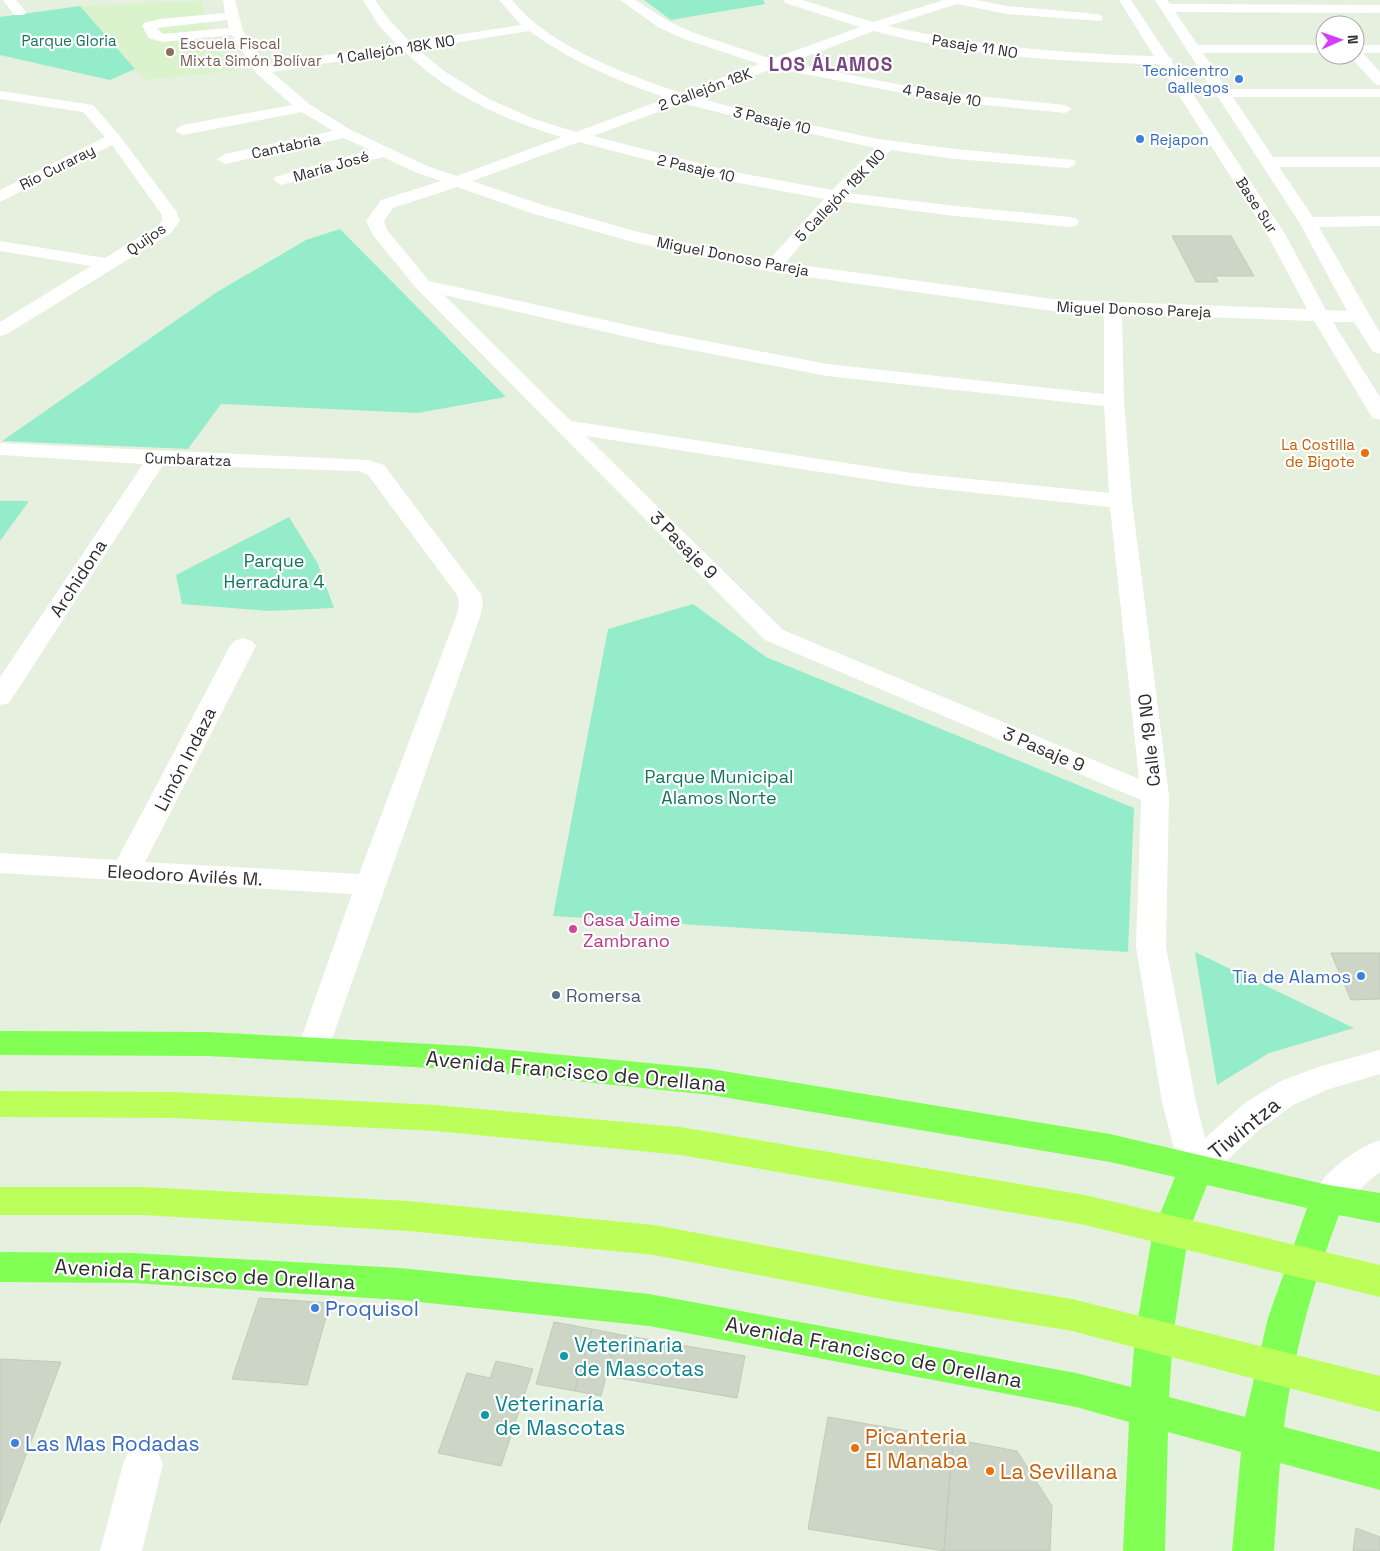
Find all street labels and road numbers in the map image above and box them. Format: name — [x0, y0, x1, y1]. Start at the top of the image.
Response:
street label: 1 Callejón 18K NO — [336, 30, 456, 68]
street label: Pasaje 11 NO — [931, 30, 1019, 62]
street label: 2 Callejón 18K — [656, 63, 754, 115]
street label: 4 Pasaje 10 — [901, 79, 983, 111]
street label: 3 Pasaje 10 — [731, 102, 813, 138]
street label: Cantabria — [250, 129, 323, 163]
street label: Río Curaray — [16, 140, 98, 194]
street label: 5 Callejón 18K NO — [791, 145, 889, 245]
street label: María José — [291, 146, 371, 186]
street label: 2 Pasaje 10 — [655, 150, 737, 186]
street label: Base Sur — [1232, 173, 1282, 237]
street label: Quijos — [123, 219, 169, 259]
street label: Miguel Donoso Pareja — [655, 232, 811, 280]
street label: Miguel Donoso Pareja — [1056, 297, 1212, 321]
street label: Cumbaratza — [144, 448, 232, 470]
street label: 3 Pasaje 9 — [645, 506, 723, 584]
street label: Archidona — [44, 535, 112, 621]
street label: Calle 19 NO — [1133, 692, 1165, 788]
street label: Limón Indaza — [149, 703, 221, 815]
street label: 3 Pasaje 9 — [1000, 721, 1088, 777]
street label: Eleodoro Avilés M. — [107, 859, 263, 891]
street label: Avenida Francisco de Orellana — [425, 1044, 727, 1098]
street label: Tiwintza — [1203, 1091, 1285, 1165]
street label: Avenida Francisco de Orellana — [54, 1253, 356, 1295]
street label: Avenida Francisco de Orellana — [723, 1310, 1025, 1394]

